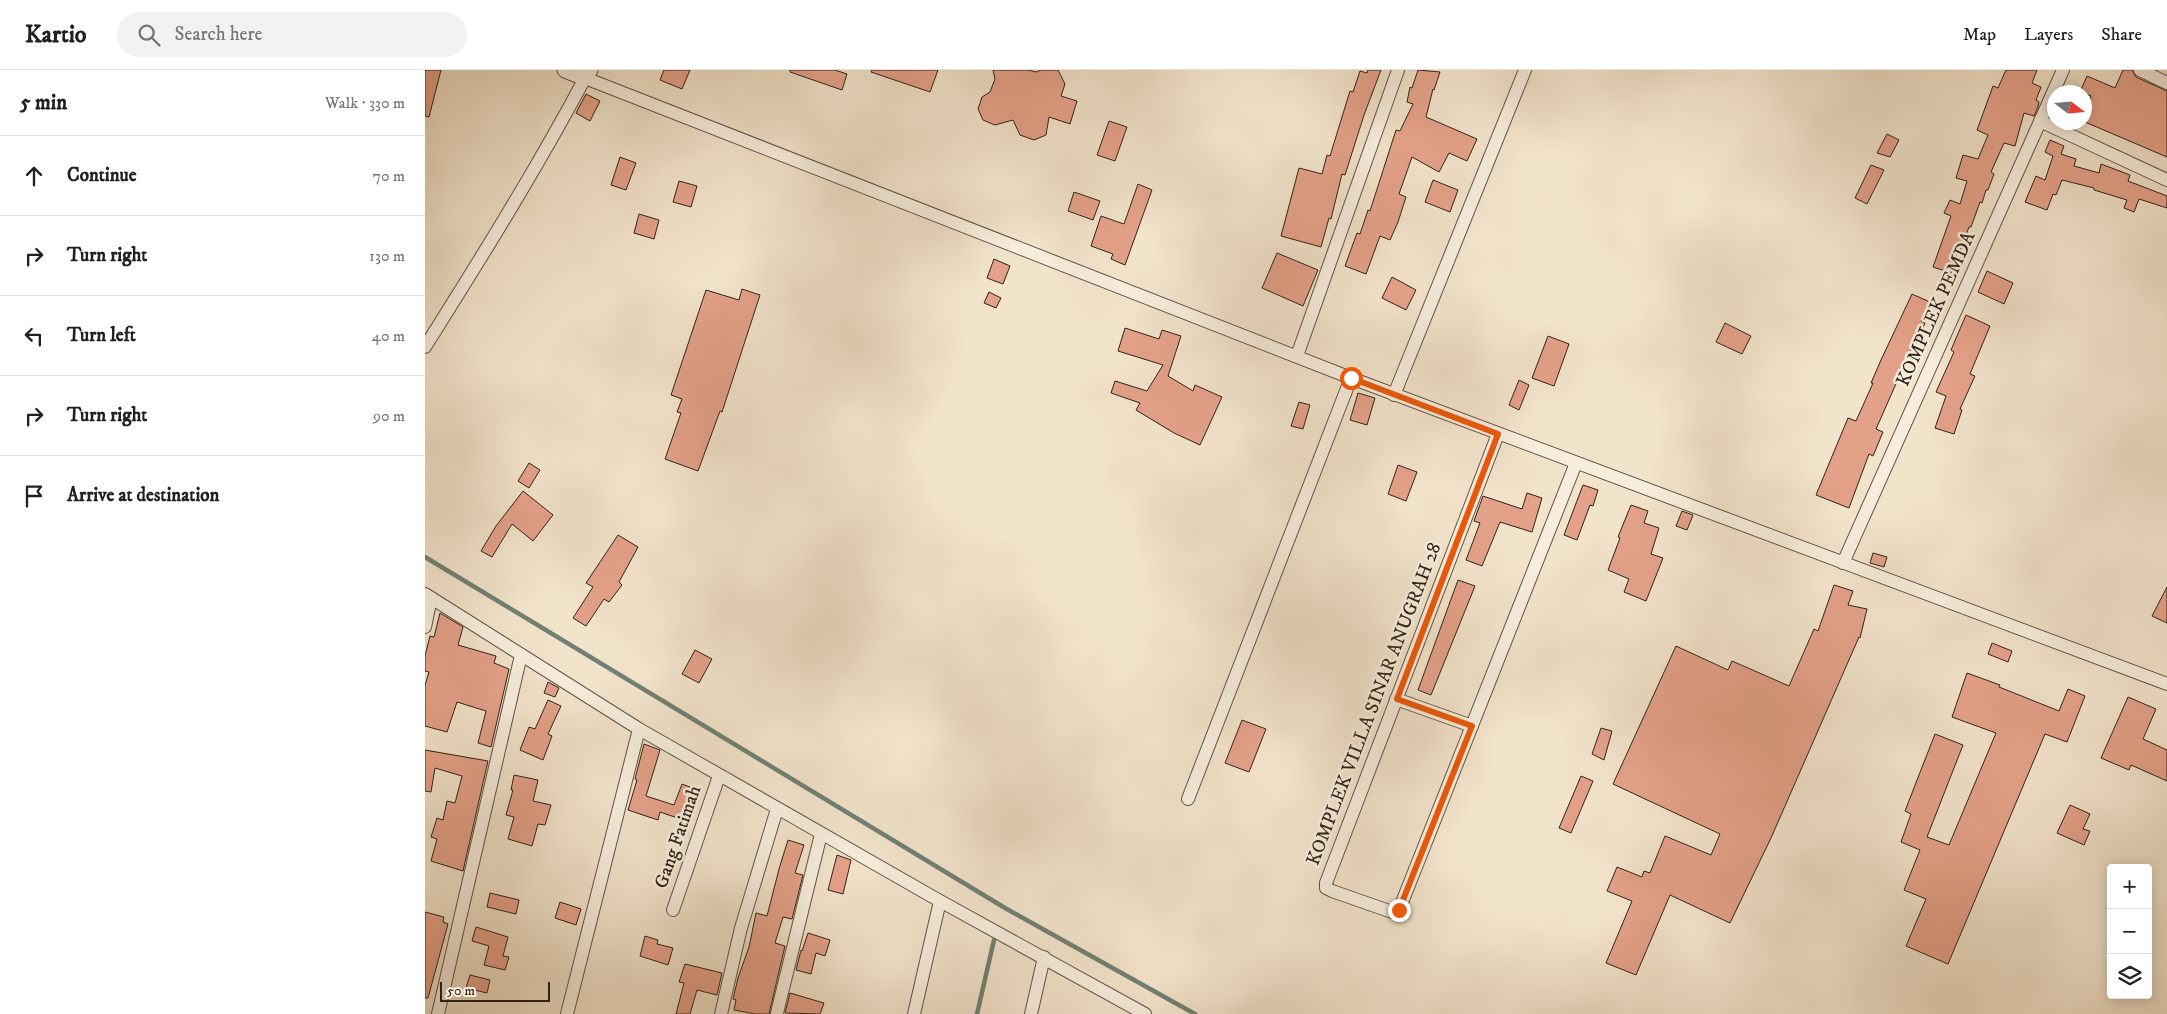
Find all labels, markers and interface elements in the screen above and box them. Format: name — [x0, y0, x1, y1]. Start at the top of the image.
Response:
search box — [117, 12, 467, 57]
text: Kartio — [25, 20, 87, 50]
icon: search — [135, 21, 163, 49]
text: Search here — [175, 23, 262, 46]
text: Map — [1963, 24, 1996, 46]
text: Layers — [2024, 24, 2073, 46]
text: Share — [2101, 24, 2142, 46]
north arrow — [2047, 85, 2092, 130]
text: 5 min — [20, 90, 67, 116]
text: Walk · 330 m — [325, 93, 405, 113]
icon: ahead — [20, 162, 48, 190]
text: Continue — [67, 164, 137, 187]
text: 70 m — [373, 166, 405, 186]
street label: KOMPLEK PEMDA — [1892, 227, 1981, 390]
icon: right — [20, 242, 48, 270]
text: Turn right — [67, 244, 147, 267]
text: 130 m — [369, 246, 405, 266]
icon: left — [20, 322, 48, 350]
text: Turn left — [67, 324, 136, 347]
text: 40 m — [372, 326, 405, 346]
route start — [1340, 367, 1363, 390]
icon: right — [20, 402, 48, 430]
text: Turn right — [67, 404, 147, 427]
text: 90 m — [373, 406, 405, 426]
icon: arrive — [20, 482, 48, 510]
text: Arrive at destination — [67, 484, 219, 507]
street label: KOMPLEK VILLA SINAR ANUGRAH 28 — [1302, 539, 1446, 869]
street label: Gang Fatimah — [650, 783, 706, 891]
map controls — [2107, 864, 2152, 999]
button: + — [2107, 864, 2152, 909]
route end — [1388, 899, 1411, 922]
button: − — [2107, 909, 2152, 954]
button: layers — [2107, 954, 2152, 999]
scale bar — [440, 979, 550, 1002]
text: 50 m — [447, 982, 475, 1000]

